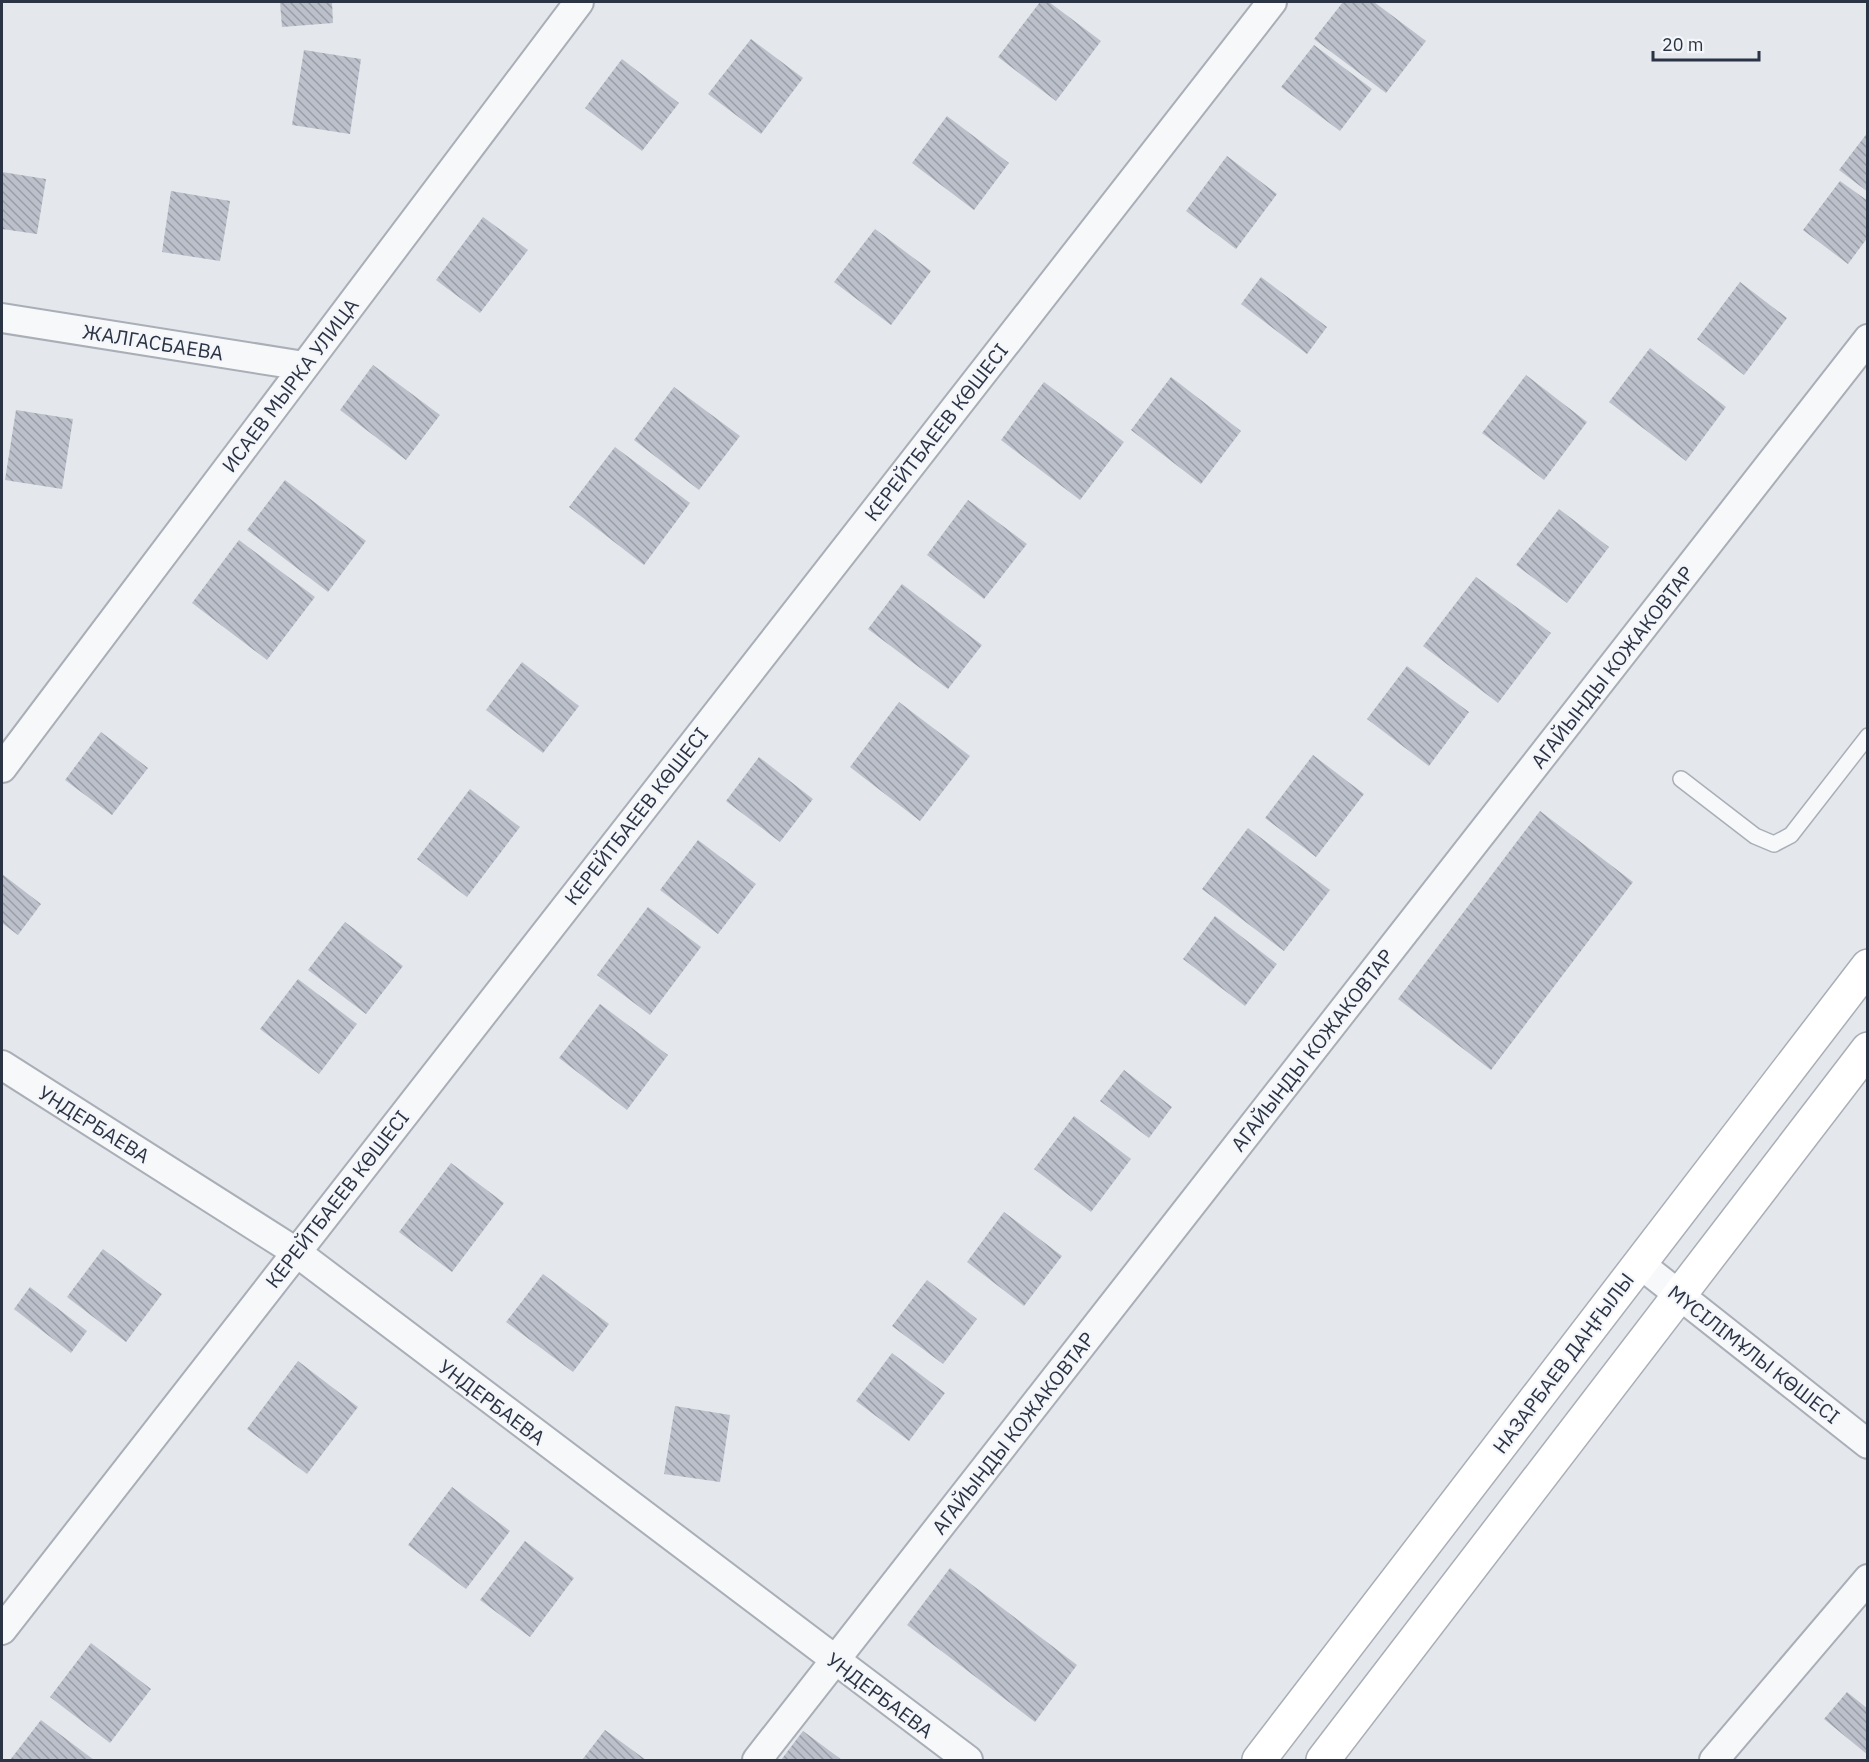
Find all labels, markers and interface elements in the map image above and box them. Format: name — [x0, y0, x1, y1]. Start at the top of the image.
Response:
scale bar — [1653, 24, 1760, 62]
text: 20 m — [1662, 33, 1704, 56]
street label: ИСАЕВ МЫРКА УЛИЦА — [216, 292, 365, 478]
street label: ЖАЛГАСБАЕВА — [81, 318, 226, 366]
street label: КЕРЕЙТБАЕЕВ КӨШЕСІ — [858, 337, 1014, 527]
street label: АГАЙЫНДЫ КОЖАКОВТАР — [1524, 560, 1700, 774]
street label: КЕРЕЙТБАЕЕВ КӨШЕСІ — [558, 721, 714, 911]
street label: АГАЙЫНДЫ КОЖАКОВТАР — [1224, 943, 1400, 1157]
street label: УНДЕРБАЕВА — [33, 1079, 155, 1169]
street label: КЕРЕЙТБАЕЕВ КӨШЕСІ — [259, 1104, 415, 1294]
street label: НАЗАРБАЕВ ДАҢҒЫЛЫ — [1486, 1267, 1640, 1459]
street label: МҮСІЛІМҰЛЫ КӨШЕСІ — [1662, 1278, 1846, 1430]
street label: АГАЙЫНДЫ КОЖАКОВТАР — [925, 1326, 1101, 1540]
street label: УНДЕРБАЕВА — [433, 1353, 551, 1451]
street label: УНДЕРБАЕВА — [821, 1646, 939, 1744]

